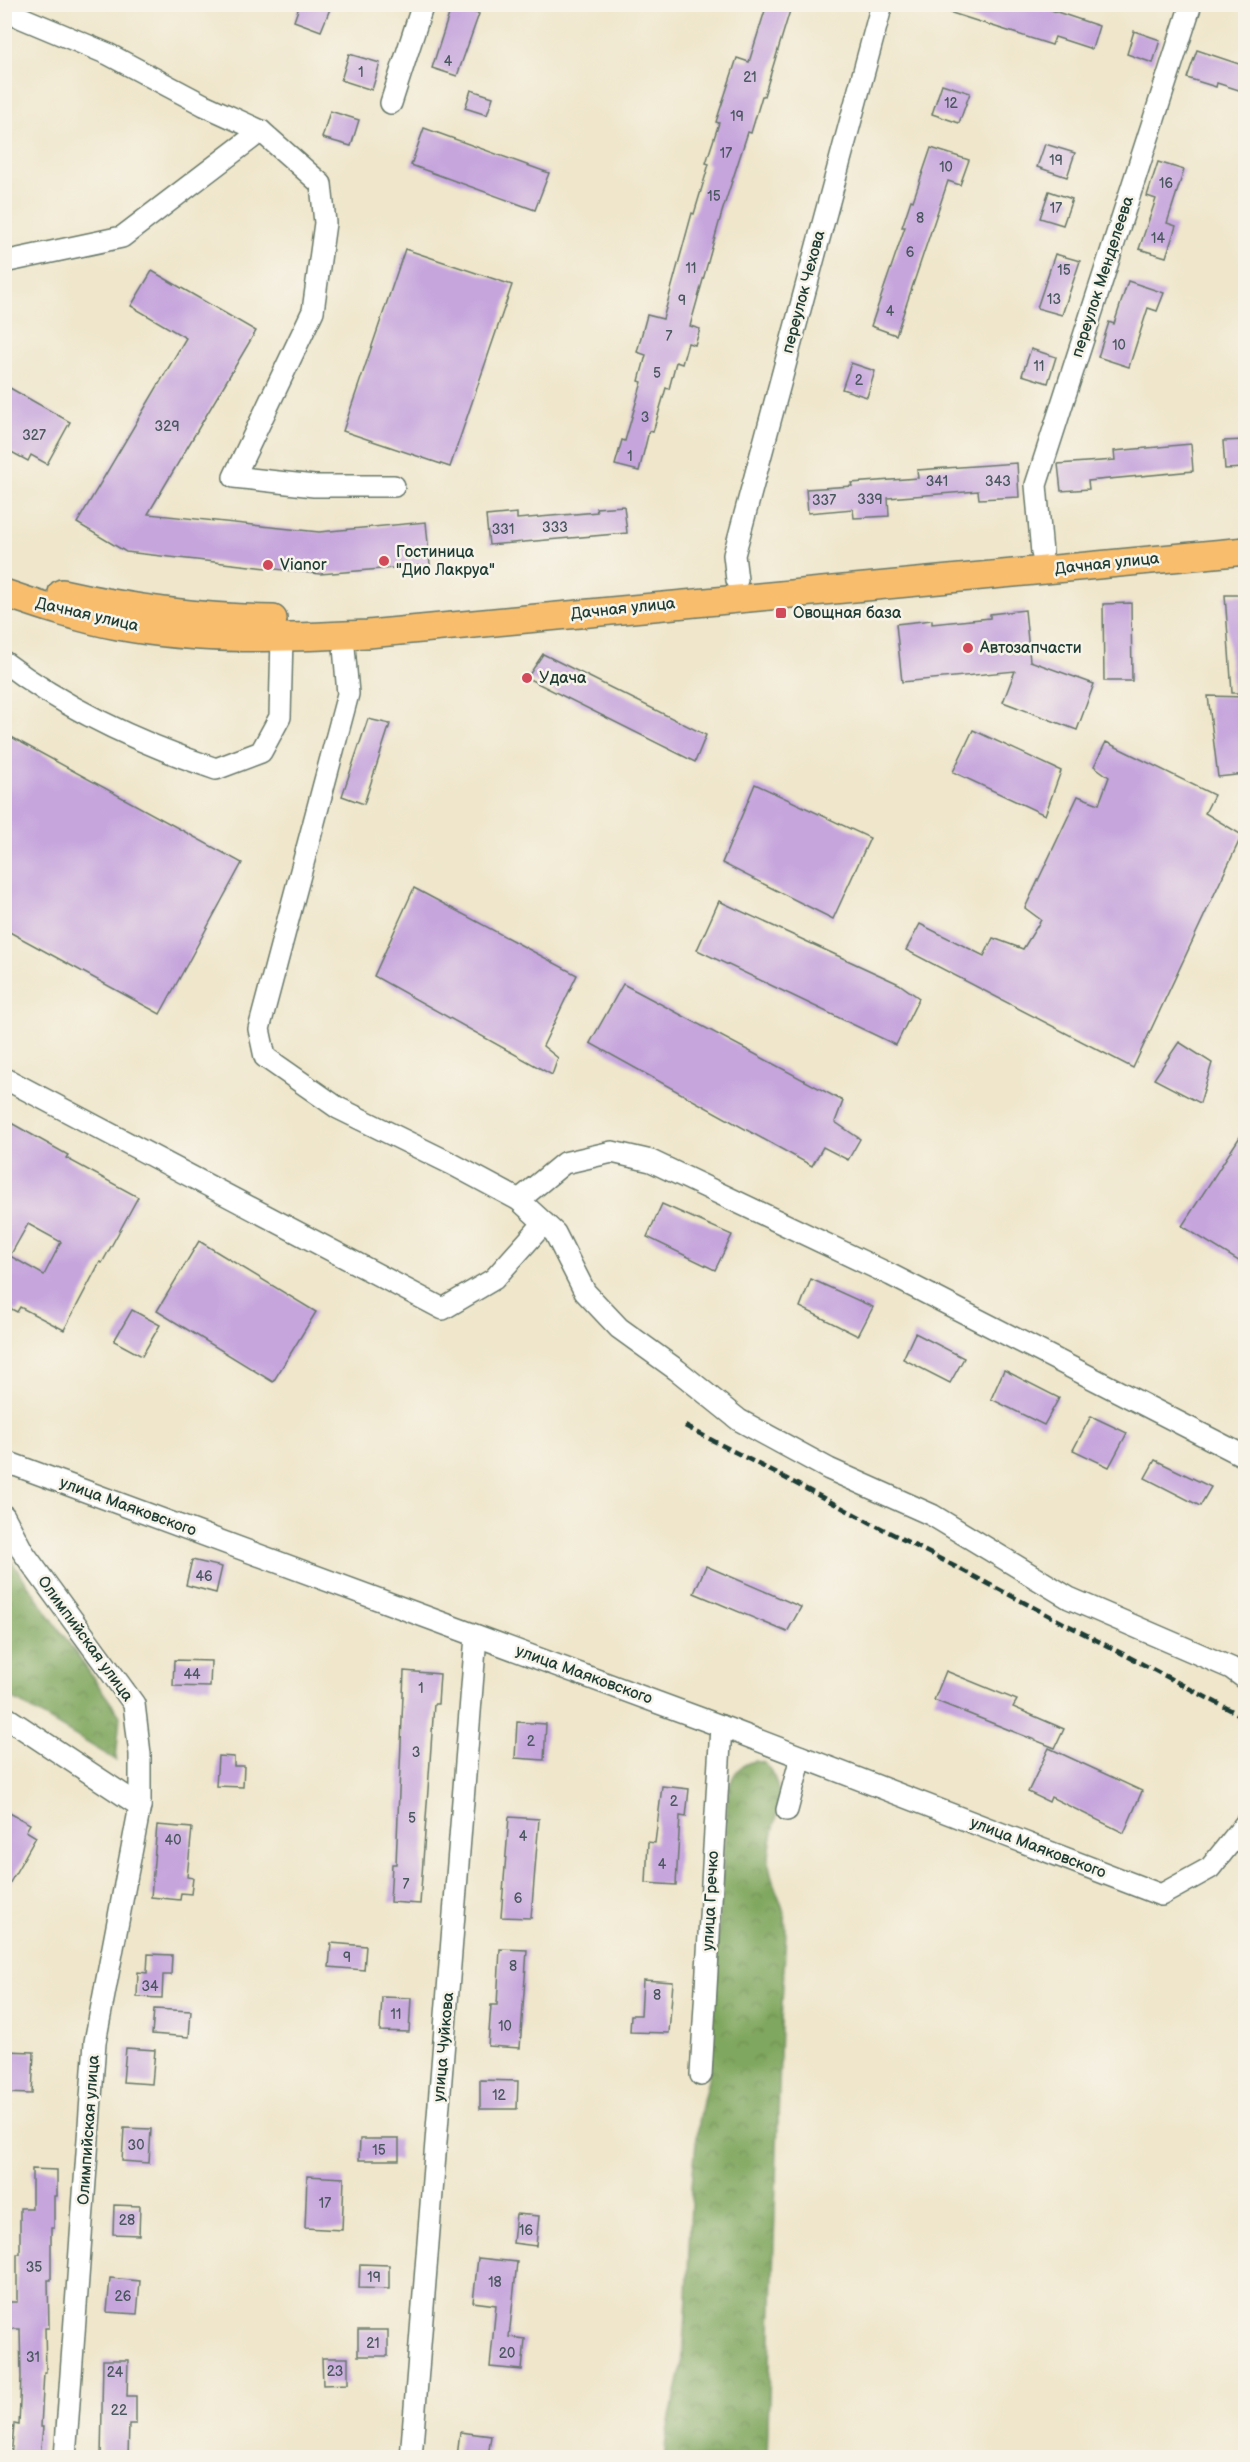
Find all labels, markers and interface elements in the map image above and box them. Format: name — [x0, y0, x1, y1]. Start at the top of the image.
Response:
house number: 4 — [444, 53, 453, 70]
house number: 1 — [358, 64, 364, 81]
house number: 21 — [743, 69, 757, 86]
house number: 12 — [944, 95, 959, 112]
house number: 19 — [730, 108, 744, 125]
house number: 17 — [720, 145, 732, 162]
house number: 19 — [1049, 152, 1063, 169]
house number: 10 — [939, 159, 953, 176]
house number: 16 — [1159, 175, 1173, 192]
house number: 15 — [707, 188, 721, 205]
street label: переулок Менделеева — [1068, 193, 1138, 360]
house number: 17 — [1050, 200, 1062, 217]
house number: 8 — [916, 210, 924, 227]
street label: переулок Чехова — [778, 228, 830, 356]
house number: 14 — [1151, 230, 1165, 247]
house number: 6 — [906, 244, 915, 261]
house number: 11 — [686, 260, 696, 277]
house number: 15 — [1057, 262, 1071, 279]
house number: 13 — [1047, 291, 1061, 308]
house number: 9 — [678, 292, 686, 309]
house number: 4 — [886, 303, 895, 320]
house number: 7 — [666, 328, 673, 345]
house number: 10 — [1112, 337, 1126, 354]
house number: 11 — [1034, 358, 1044, 375]
house number: 5 — [653, 365, 661, 382]
house number: 2 — [855, 372, 864, 389]
house number: 3 — [641, 409, 649, 426]
house number: 329 — [155, 418, 179, 435]
house number: 327 — [22, 427, 46, 444]
house number: 1 — [627, 448, 633, 465]
house number: 341 — [926, 473, 948, 490]
house number: 343 — [985, 473, 1011, 490]
house number: 339 — [857, 491, 883, 508]
house number: 337 — [812, 492, 836, 509]
house number: 333 — [542, 519, 568, 536]
house number: 331 — [492, 521, 514, 538]
place label: Гостиница "Дио Лакруа" — [396, 543, 495, 580]
street label: Дачная улица — [1054, 549, 1161, 579]
marker: Гостиница "Дио Лакруа" — [377, 554, 391, 568]
place label: Vianor — [280, 556, 327, 575]
marker: Vianor — [261, 558, 275, 572]
street label: Дачная улица — [34, 594, 141, 636]
street label: Дачная улица — [570, 594, 677, 624]
place label: Овощная база — [793, 604, 902, 623]
marker: Овощная база — [774, 606, 788, 620]
place label: Автозапчасти — [979, 639, 1082, 658]
marker: Автозапчасти — [961, 641, 975, 655]
place label: Удача — [539, 669, 587, 688]
marker: Удача — [520, 671, 534, 685]
street label: улица Маяковского — [57, 1473, 199, 1541]
house number: 46 — [195, 1568, 213, 1585]
street label: Олимпийская улица — [33, 1573, 137, 1706]
street label: улица Маяковского — [513, 1641, 655, 1709]
house number: 44 — [183, 1666, 201, 1683]
house number: 1 — [418, 1680, 424, 1697]
house number: 2 — [527, 1733, 536, 1750]
house number: 3 — [412, 1744, 420, 1761]
house number: 2 — [670, 1793, 679, 1810]
house number: 5 — [408, 1810, 416, 1827]
street label: улица Маяковского — [967, 1813, 1109, 1883]
house number: 4 — [519, 1828, 528, 1845]
house number: 40 — [165, 1832, 181, 1849]
street label: улица Гречко — [699, 1850, 723, 1952]
house number: 4 — [658, 1856, 667, 1873]
house number: 7 — [403, 1876, 410, 1893]
house number: 6 — [514, 1890, 523, 1907]
house number: 9 — [343, 1949, 351, 1966]
house number: 8 — [509, 1958, 517, 1975]
house number: 34 — [141, 1978, 159, 1995]
house number: 8 — [653, 1987, 661, 2004]
street label: улица Чуйкова — [430, 1991, 458, 2103]
house number: 11 — [391, 2006, 401, 2023]
house number: 10 — [498, 2018, 512, 2035]
street label: Олимпийская улица — [74, 2054, 104, 2206]
house number: 12 — [492, 2087, 507, 2104]
house number: 30 — [128, 2137, 144, 2154]
house number: 15 — [372, 2142, 386, 2159]
house number: 17 — [319, 2195, 331, 2212]
house number: 28 — [119, 2212, 135, 2229]
house number: 16 — [519, 2222, 533, 2239]
house number: 35 — [26, 2259, 42, 2276]
house number: 19 — [367, 2269, 381, 2286]
house number: 18 — [488, 2274, 502, 2291]
house number: 26 — [115, 2288, 132, 2305]
house number: 21 — [366, 2335, 380, 2352]
house number: 20 — [499, 2345, 515, 2362]
house number: 31 — [26, 2349, 40, 2366]
house number: 23 — [327, 2363, 343, 2380]
house number: 24 — [107, 2364, 124, 2381]
house number: 22 — [111, 2402, 128, 2419]

